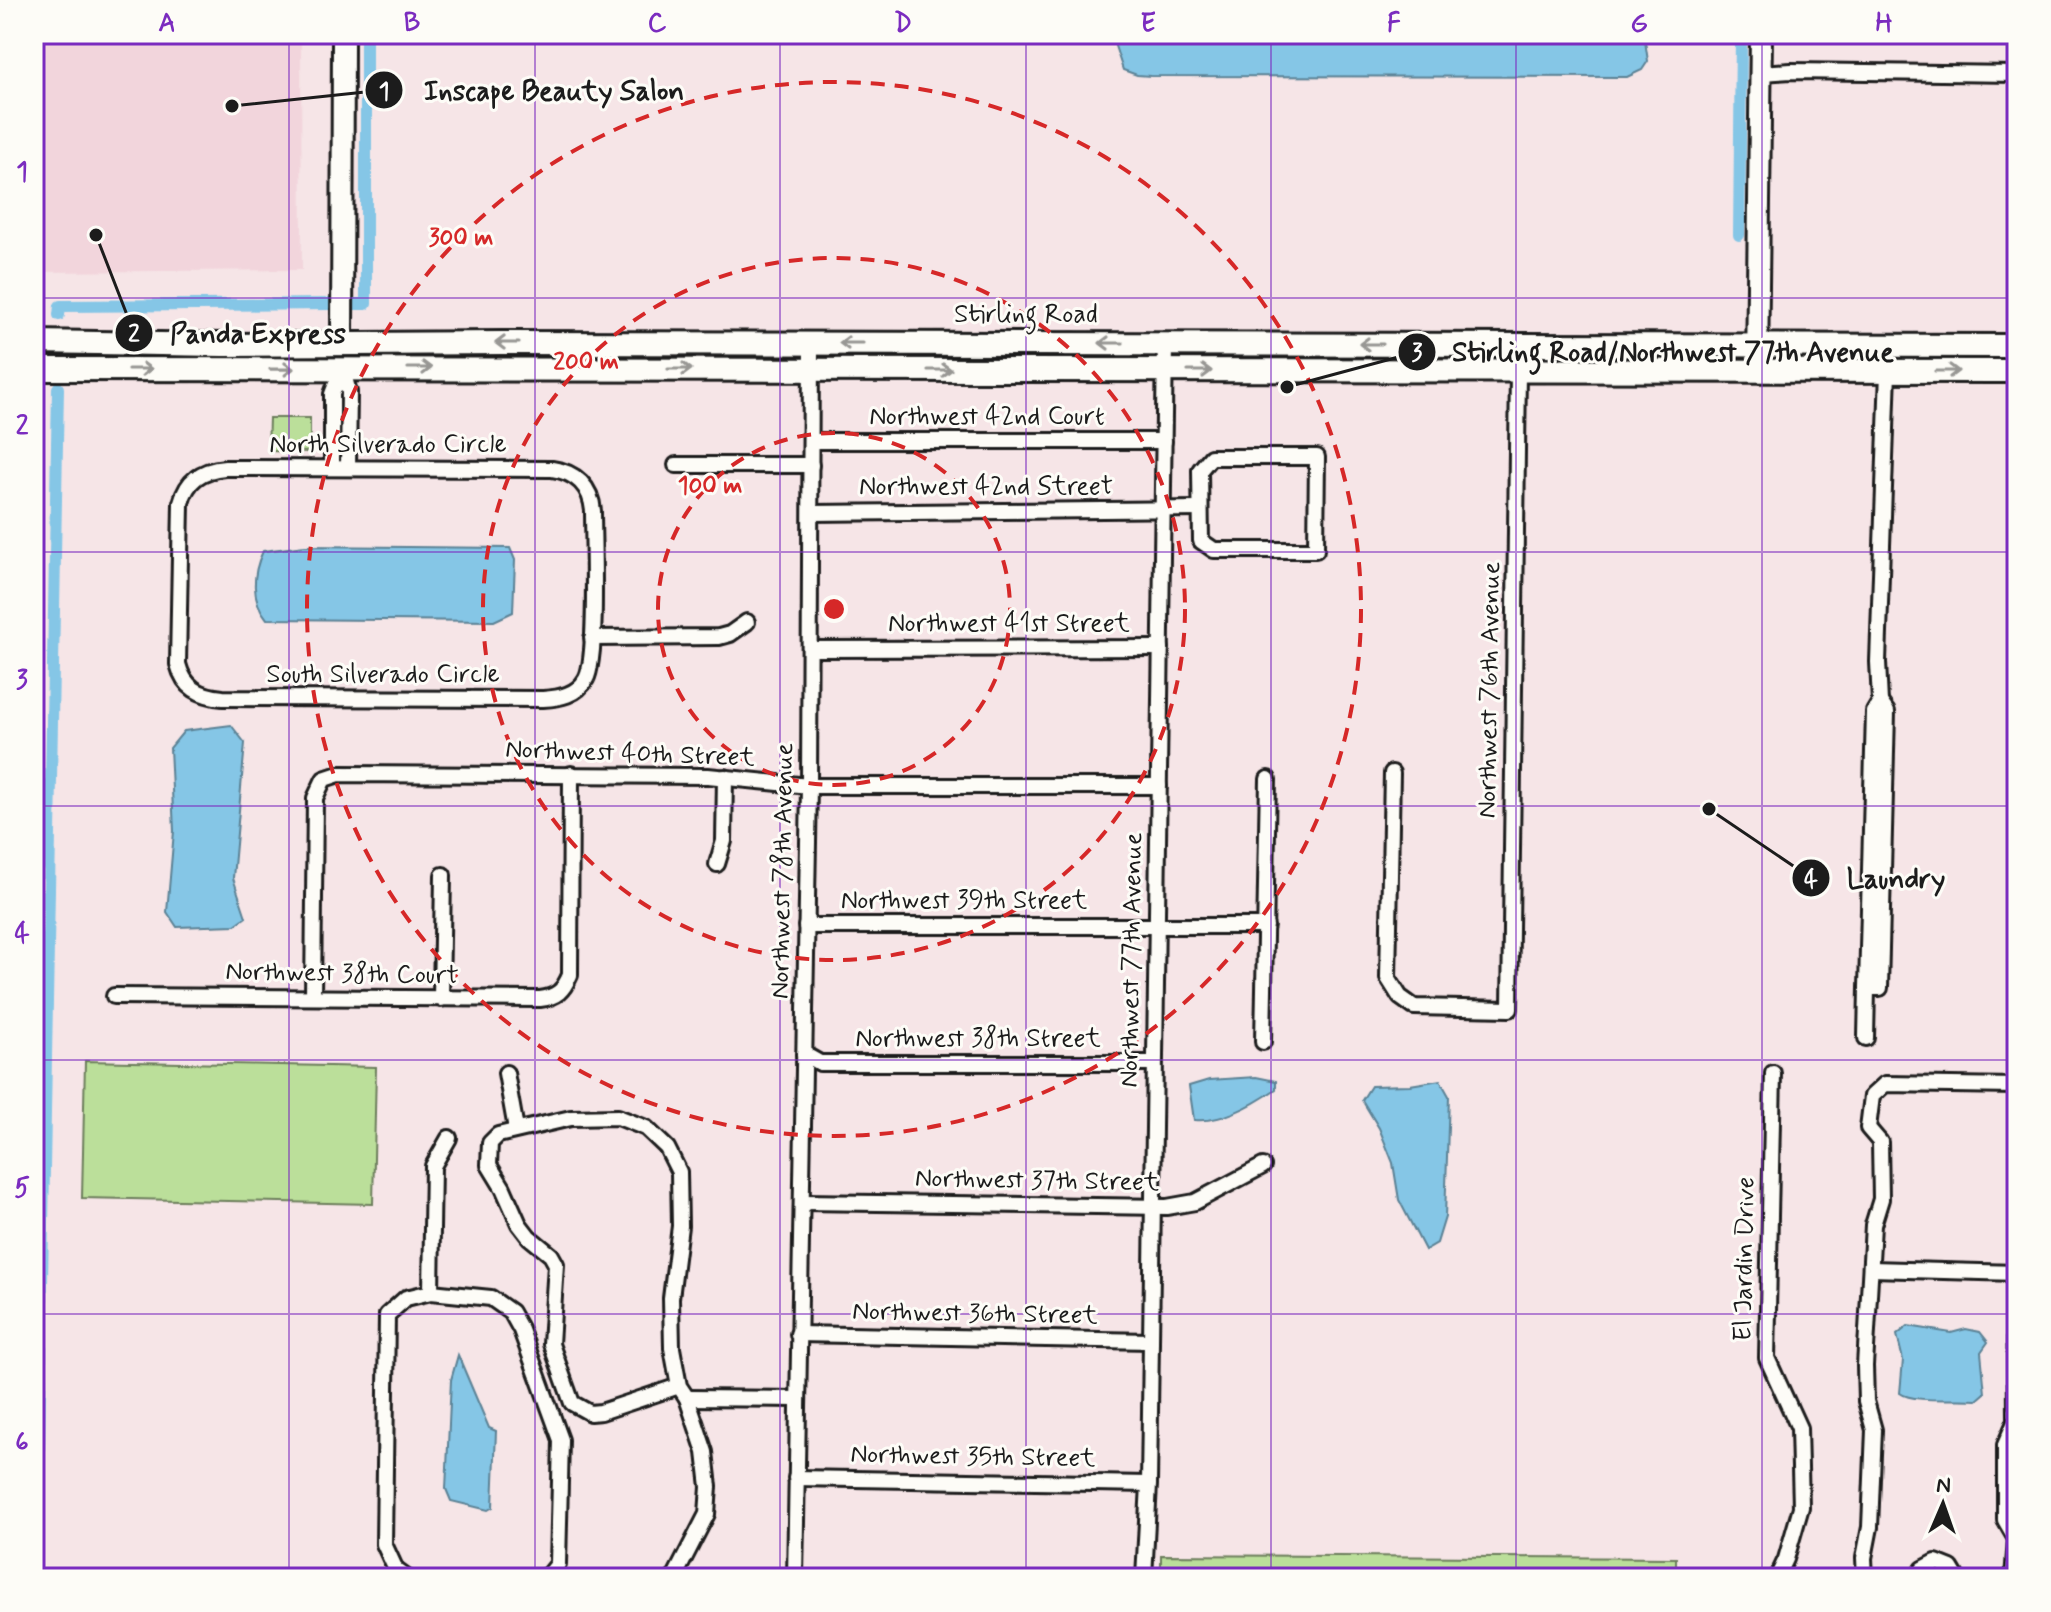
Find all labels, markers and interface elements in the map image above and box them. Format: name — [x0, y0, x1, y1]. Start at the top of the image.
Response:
text: A — [158, 7, 176, 41]
text: B — [404, 7, 420, 41]
text: C — [648, 7, 667, 41]
text: D — [894, 7, 912, 41]
text: E — [1140, 7, 1156, 41]
text: F — [1387, 7, 1401, 41]
text: G — [1630, 7, 1648, 41]
text: H — [1876, 7, 1893, 41]
callout: Inscape Beauty Salon — [364, 64, 703, 116]
text: Inscape Beauty Salon — [424, 74, 684, 111]
text: 1 — [379, 77, 389, 108]
text: 1 — [16, 156, 28, 190]
text: 300 m — [429, 223, 493, 254]
street label: Stirling Road — [954, 298, 1098, 335]
callout: Panda Express — [114, 307, 363, 359]
text: Panda Express — [170, 317, 347, 354]
text: 2 — [128, 319, 140, 350]
callout: Stirling Road/Northwest 77th Avenue — [1397, 326, 1909, 378]
one-way arrow — [494, 335, 521, 351]
one-way arrow — [838, 335, 865, 351]
one-way arrow — [1098, 335, 1125, 351]
text: Stirling Road/Northwest 77th Avenue — [1452, 335, 1894, 375]
one-way arrow — [1358, 336, 1385, 352]
text: 3 — [1412, 338, 1423, 369]
text: 200 m — [553, 347, 619, 378]
one-way arrow — [406, 360, 433, 376]
one-way arrow — [126, 361, 153, 377]
one-way arrow — [268, 361, 295, 376]
one-way arrow — [666, 361, 693, 377]
one-way arrow — [926, 362, 953, 378]
one-way arrow — [1186, 363, 1213, 379]
one-way arrow — [1933, 363, 1960, 379]
street label: Northwest 42nd Court — [869, 400, 1105, 434]
text: 2 — [16, 410, 29, 444]
street label: North Silverado Circle — [269, 428, 507, 462]
street label: Northwest 42nd Street — [859, 470, 1113, 504]
text: 100 m — [678, 471, 742, 502]
street label: Northwest 76th Avenue — [1471, 561, 1509, 819]
centre of rings — [820, 595, 848, 623]
street label: Northwest 41st Street — [888, 607, 1130, 641]
street label: South Silverado Circle — [266, 658, 500, 692]
text: 3 — [16, 664, 28, 698]
street label: Northwest 40th Street — [505, 733, 755, 775]
street label: Northwest 78th Avenue — [764, 742, 802, 1000]
street label: Northwest 77th Avenue — [1113, 832, 1151, 1088]
callout: Laundry — [1791, 852, 1961, 904]
text: Laundry — [1847, 862, 1945, 899]
text: 4 — [1804, 865, 1818, 896]
street label: Northwest 39th Street — [841, 884, 1087, 918]
text: 4 — [14, 918, 30, 952]
street label: Northwest 38th Court — [225, 955, 459, 993]
street label: Northwest 38th Street — [855, 1022, 1101, 1056]
street label: Northwest 37th Street — [915, 1162, 1159, 1200]
text: 5 — [14, 1172, 30, 1206]
street label: El Jardin Drive — [1727, 1176, 1763, 1342]
street label: Northwest 36th Street — [852, 1295, 1098, 1333]
text: 6 — [15, 1426, 29, 1460]
street label: Northwest 35th Street — [850, 1438, 1096, 1476]
north arrow — [1903, 1464, 1983, 1544]
text: N — [1936, 1472, 1951, 1500]

